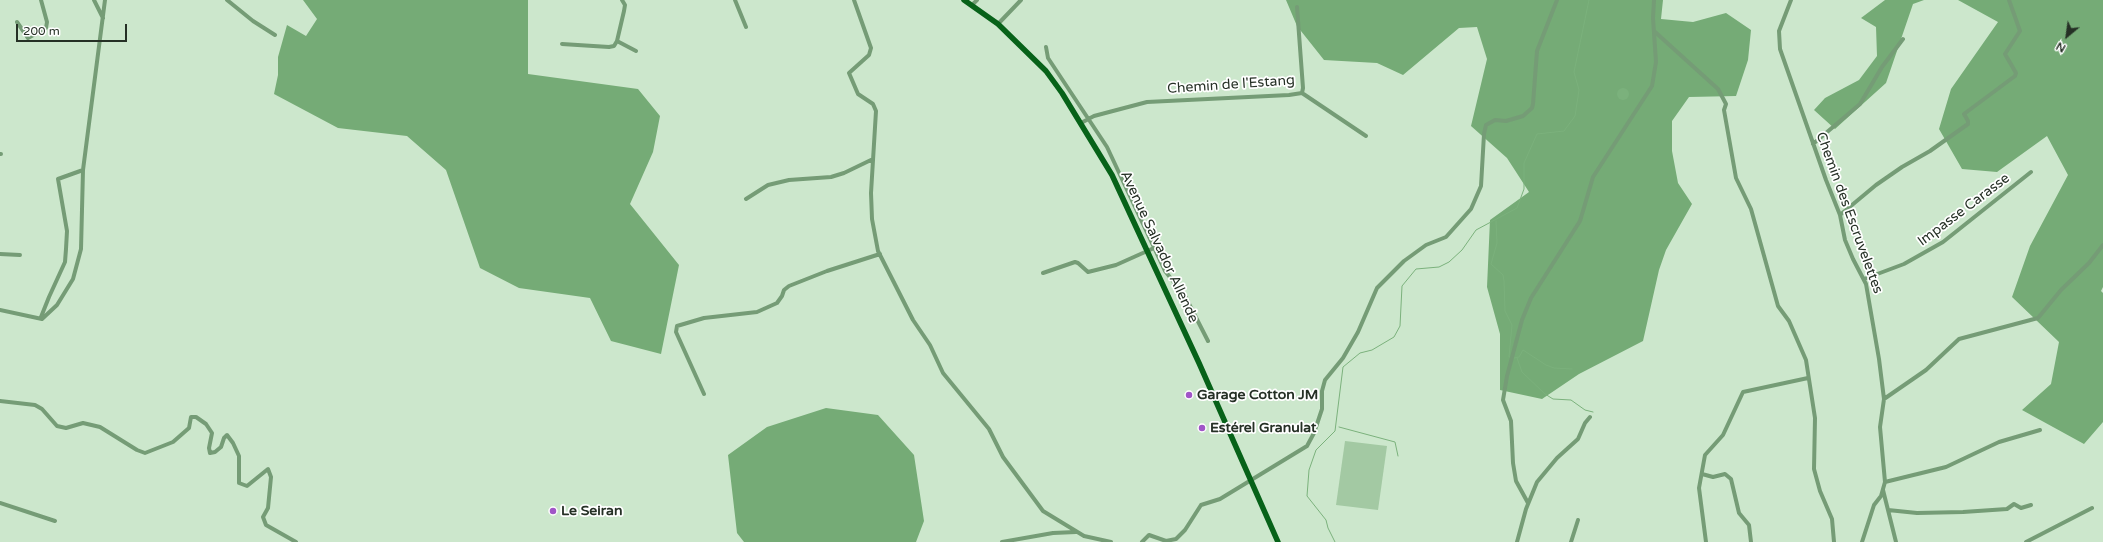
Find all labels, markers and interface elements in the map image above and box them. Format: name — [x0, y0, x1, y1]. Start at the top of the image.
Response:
scale bar — [18, 16, 129, 42]
north arrow — [2047, 16, 2087, 56]
text: 200 m — [23, 24, 60, 38]
text: N — [2054, 39, 2068, 55]
street label: Chemin de l'Estang — [1167, 72, 1295, 98]
street label: Chemin des Escruvelettes — [1812, 130, 1886, 296]
street label: Avenue Salvador Allende — [1116, 168, 1202, 326]
street label: Impasse Carasse — [1915, 170, 2013, 250]
place label: Garage Cotton JM — [1197, 387, 1318, 403]
marker: Garage Cotton JM — [1184, 390, 1194, 400]
place label: Estérel Granulat — [1210, 420, 1316, 436]
marker: Estérel Granulat — [1197, 423, 1207, 433]
place label: Le Seiran — [561, 503, 622, 519]
marker: Le Seiran — [548, 506, 558, 516]

